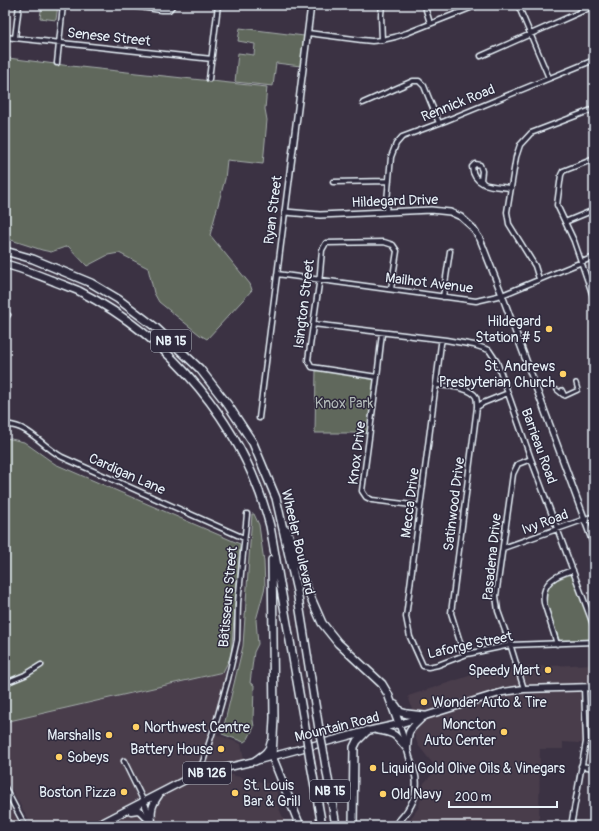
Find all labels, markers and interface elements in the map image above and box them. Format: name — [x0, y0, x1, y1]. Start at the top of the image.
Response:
street label: Senese Street — [66, 24, 152, 50]
street label: Rennick Road — [419, 80, 497, 126]
street label: Ryan Street — [260, 174, 286, 245]
street label: Hildegard Drive — [351, 191, 439, 211]
street label: Isington Street — [290, 258, 318, 349]
street label: Mailhot Avenue — [384, 269, 474, 297]
place label: Hildegard Station # 5 — [475, 313, 541, 346]
marker: Hildegard Station # 5 — [544, 324, 554, 334]
road number: NB 15 — [151, 330, 191, 352]
place label: St. Andrews Presbyterian Church — [439, 358, 556, 391]
marker: St. Andrews Presbyterian Church — [558, 369, 568, 379]
park label: Knox Park — [315, 395, 373, 412]
street label: Barrieau Road — [517, 406, 561, 486]
street label: Knox Drive — [345, 420, 369, 486]
street label: Cardigan Lane — [86, 450, 168, 499]
street label: Satinwood Drive — [440, 456, 468, 552]
street label: Mecca Drive — [397, 467, 423, 539]
street label: Wheeler Boulevard — [278, 488, 318, 597]
street label: Ivy Road — [519, 506, 571, 538]
street label: Pasadena Drive — [479, 513, 505, 601]
street label: Bâtisseurs Street — [215, 545, 241, 648]
street label: Laforge Street — [426, 628, 515, 662]
place label: Speedy Mart — [468, 662, 540, 679]
marker: Speedy Mart — [543, 665, 553, 675]
place label: Wonder Auto & Tire — [432, 694, 547, 711]
marker: Wonder Auto & Tire — [419, 697, 429, 707]
street label: Mountain Road — [293, 708, 381, 746]
place label: Moncton Auto Center — [424, 716, 496, 749]
place label: Northwest Centre — [144, 719, 250, 736]
marker: Northwest Centre — [131, 722, 141, 732]
place label: Marshalls — [47, 727, 102, 744]
marker: Moncton Auto Center — [499, 727, 509, 737]
marker: Marshalls — [104, 730, 114, 740]
place label: Battery House — [130, 741, 213, 758]
marker: Battery House — [216, 744, 226, 754]
place label: Sobeys — [67, 749, 109, 766]
marker: Sobeys — [54, 752, 64, 762]
place label: Liquid Gold Olive Oils & Vinegars — [381, 760, 566, 777]
road number: NB 126 — [183, 762, 231, 784]
marker: Liquid Gold Olive Oils & Vinegars — [368, 763, 378, 773]
place label: St. Louis Bar & Grill — [243, 777, 301, 810]
road number: NB 15 — [310, 780, 350, 802]
scale bar — [449, 783, 557, 809]
place label: Boston Pizza — [39, 784, 116, 801]
place label: Old Navy — [391, 786, 441, 803]
marker: Boston Pizza — [119, 787, 129, 797]
marker: St. Louis Bar & Grill — [230, 788, 240, 798]
marker: Old Navy — [378, 789, 388, 799]
text: 200 m — [455, 790, 492, 805]

